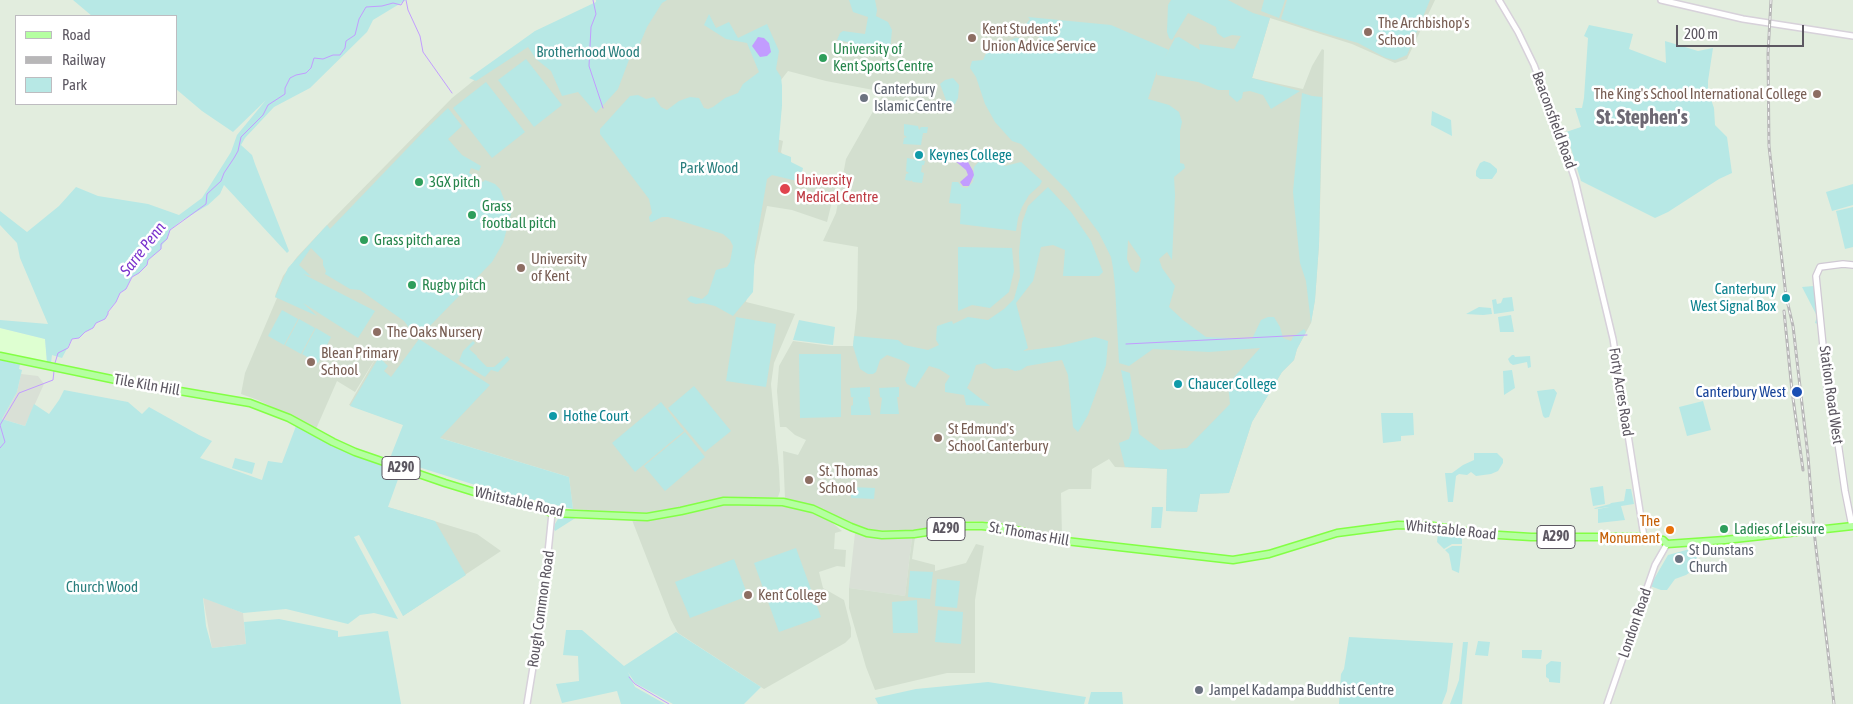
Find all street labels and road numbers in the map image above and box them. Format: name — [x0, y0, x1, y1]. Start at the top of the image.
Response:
street label: Beaconsfield Road — [1528, 69, 1580, 171]
street label: Station Road West — [1815, 345, 1847, 445]
street label: Forty Acres Road — [1605, 346, 1637, 438]
street label: Tile Kiln Hill — [113, 370, 181, 400]
road number: A290 — [382, 456, 420, 479]
street label: Whitstable Road — [473, 483, 565, 521]
street label: Whitstable Road — [1405, 516, 1497, 544]
road number: A290 — [927, 518, 965, 540]
street label: St. Thomas Hill — [987, 518, 1071, 550]
road number: A290 — [1537, 526, 1575, 548]
street label: Rough Common Road — [524, 549, 558, 669]
street label: London Road — [1615, 586, 1655, 660]

